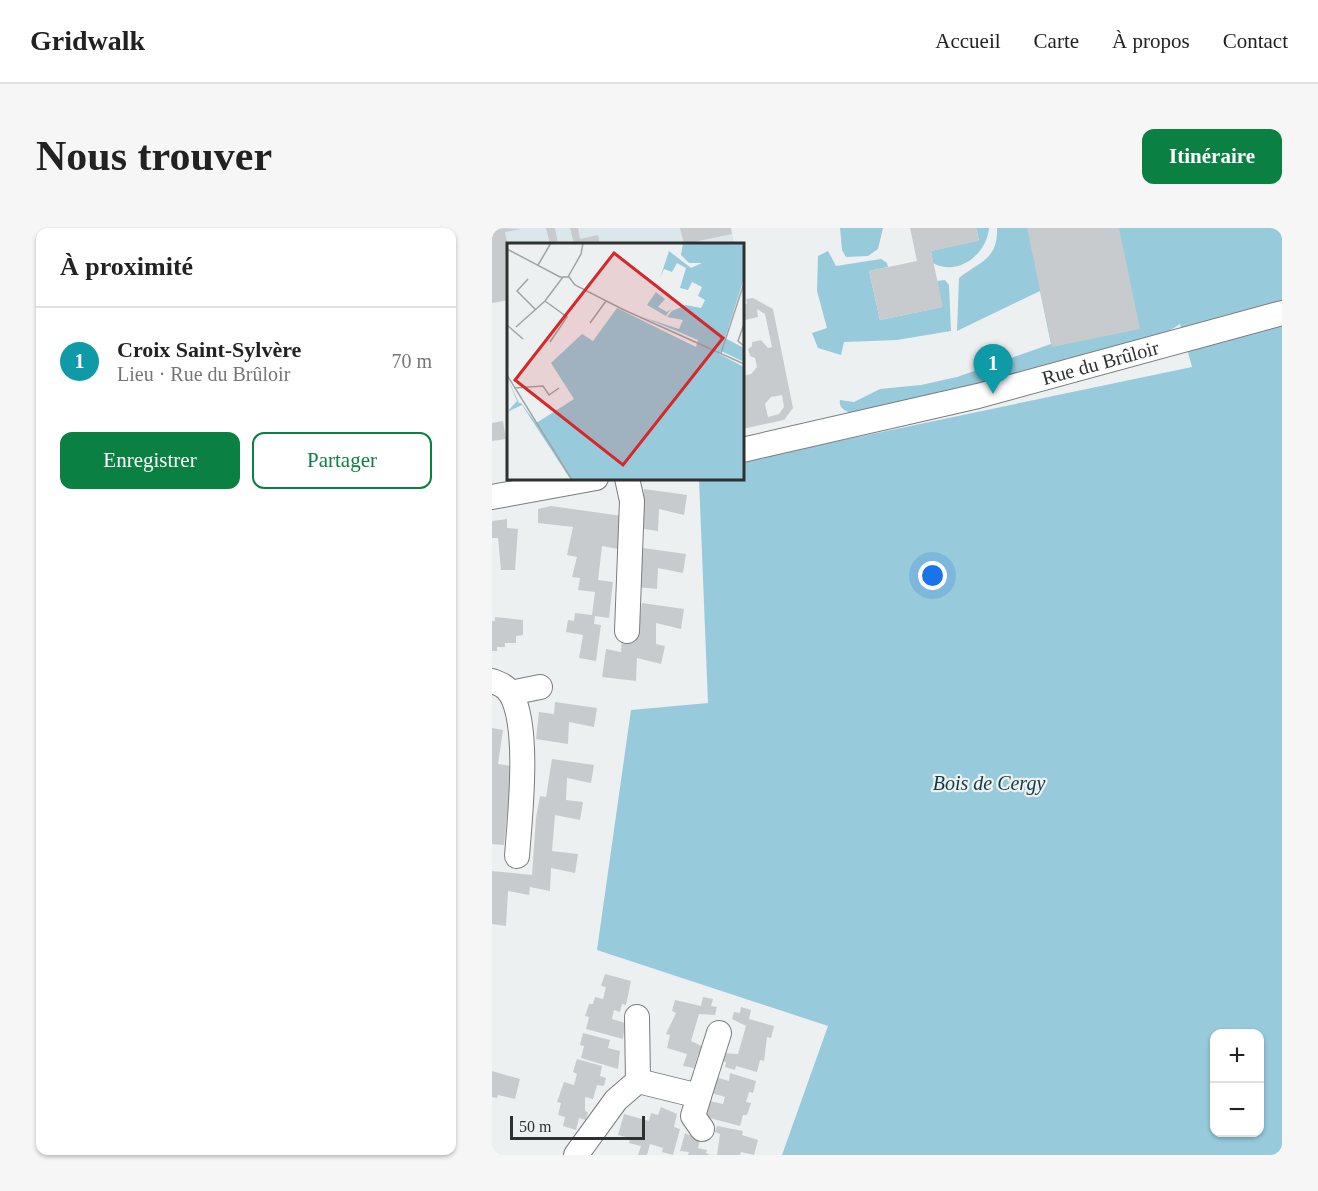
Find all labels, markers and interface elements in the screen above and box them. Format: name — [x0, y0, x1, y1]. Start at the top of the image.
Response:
text: Gridwalk — [30, 25, 145, 56]
text: Accueil — [935, 29, 1001, 53]
text: Carte — [1034, 29, 1079, 53]
text: À propos — [1112, 29, 1190, 53]
text: Contact — [1223, 29, 1288, 53]
button: Itinéraire — [1142, 129, 1282, 184]
text: Nous trouver — [36, 133, 272, 179]
inset map — [507, 243, 744, 480]
text: À proximité — [60, 252, 193, 281]
street label: Rue du Brûloir — [1040, 336, 1162, 389]
text: Croix Saint-Sylvère — [117, 337, 301, 362]
pin: 1 — [974, 344, 1012, 394]
text: 1 — [75, 350, 85, 372]
text: 70 m — [391, 350, 432, 372]
text: Lieu · Rue du Brûloir — [117, 363, 290, 385]
button: Enregistrer — [60, 432, 240, 489]
button: Partager — [252, 432, 432, 489]
your location — [918, 561, 947, 590]
park label: Bois de Cergy — [933, 772, 1045, 795]
map controls — [1210, 1029, 1264, 1137]
button: + — [1210, 1029, 1264, 1083]
button: − — [1210, 1083, 1264, 1137]
scale bar — [510, 1113, 645, 1140]
text: 50 m — [519, 1118, 551, 1135]

